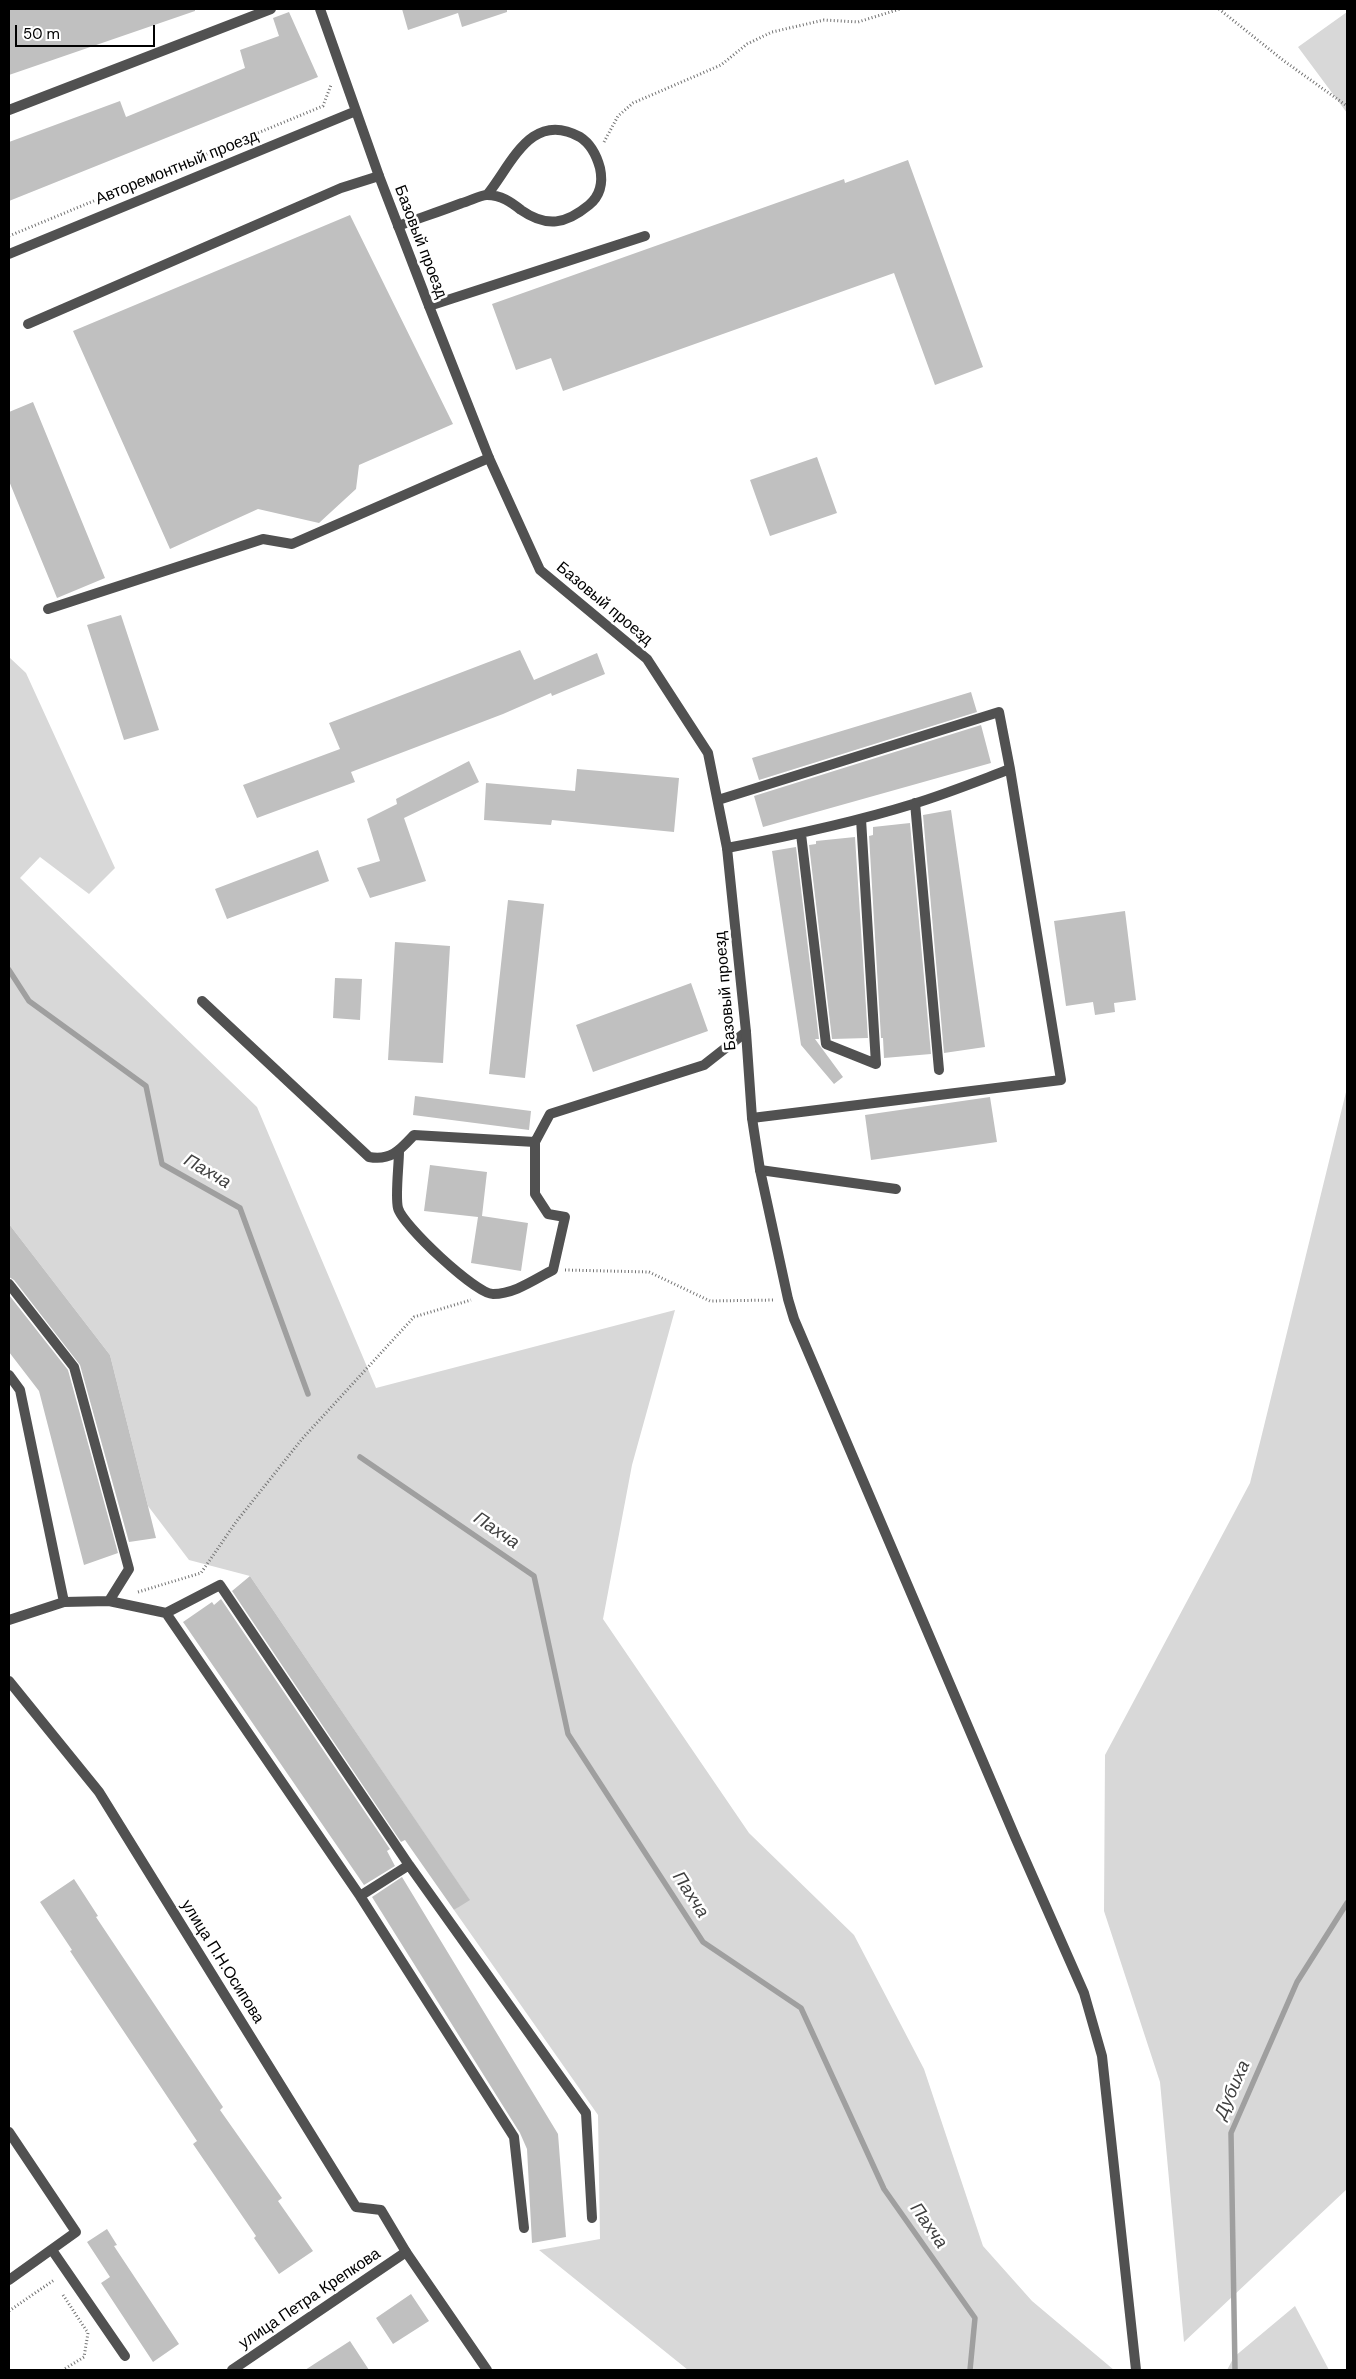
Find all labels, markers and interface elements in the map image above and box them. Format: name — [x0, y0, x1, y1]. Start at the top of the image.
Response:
scale bar — [18, 15, 158, 47]
text: 50 m — [23, 24, 60, 44]
street label: Авторемонтный проезд — [93, 127, 261, 209]
street label: Базовый проезд — [390, 183, 450, 301]
street label: Базовый проезд — [552, 558, 656, 650]
street label: Базовый проезд — [711, 930, 741, 1052]
water label: Пахча — [180, 1150, 234, 1194]
water label: Пахча — [469, 1508, 523, 1554]
water label: Пахча — [667, 1868, 713, 1922]
street label: улица П.Н.Осипова — [176, 1897, 268, 2027]
water label: Дубиха — [1211, 2058, 1255, 2122]
water label: Пахча — [905, 2199, 951, 2253]
street label: улица Петра Крепкова — [236, 2244, 384, 2354]

